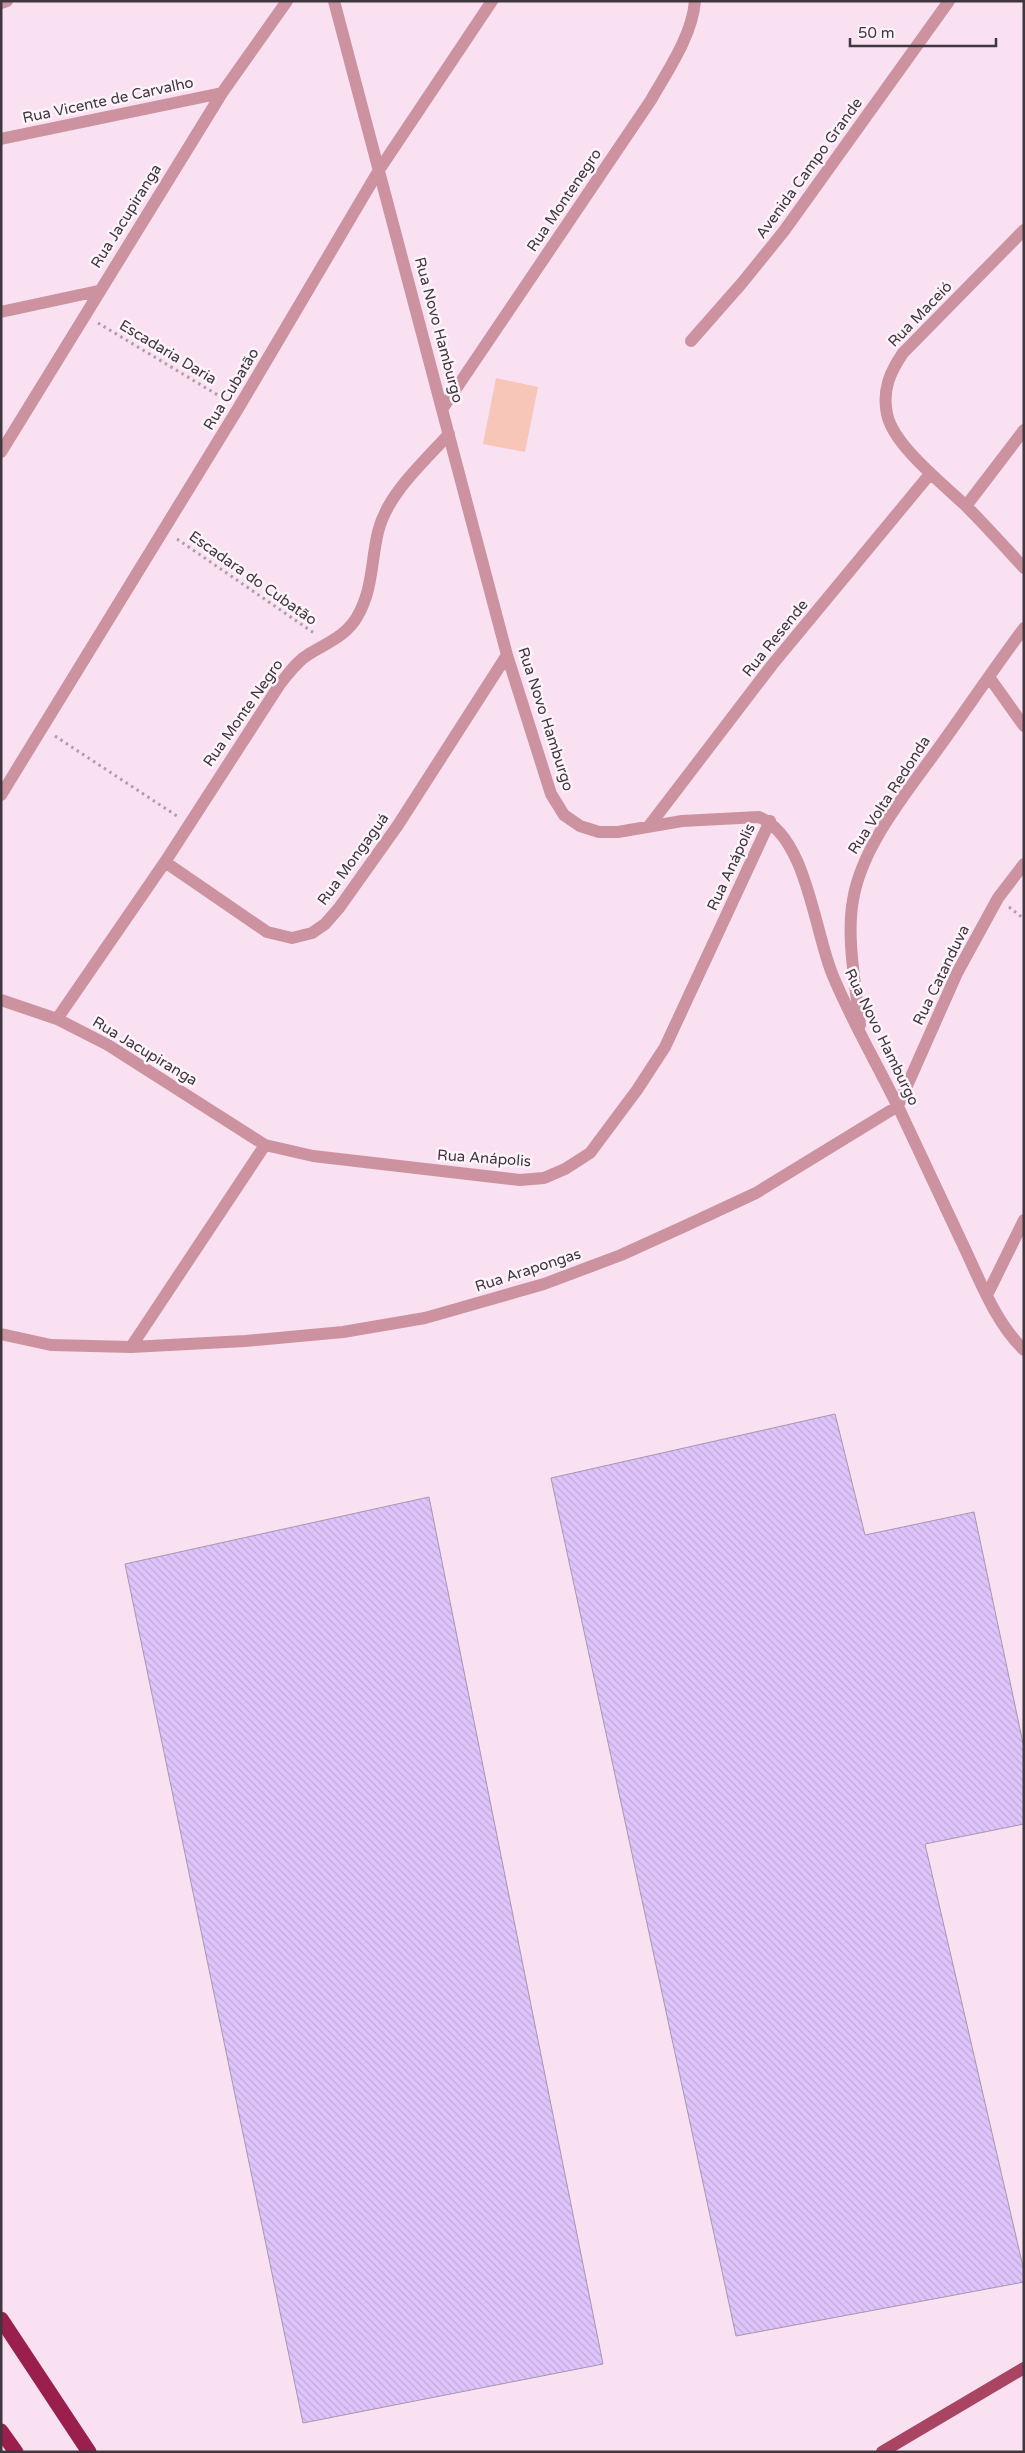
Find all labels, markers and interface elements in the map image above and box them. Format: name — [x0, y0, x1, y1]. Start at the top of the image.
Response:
scale bar — [850, 15, 996, 47]
text: 50 m — [858, 24, 895, 42]
street label: Rua Vicente de Carvalho — [21, 73, 195, 127]
street label: Avenida Campo Grande — [752, 94, 866, 242]
street label: Rua Montenegro — [523, 145, 605, 255]
street label: Rua Jacupiranga — [87, 161, 165, 271]
street label: Rua Novo Hamburgo — [411, 255, 467, 405]
street label: Rua Maceió — [884, 277, 956, 351]
street label: Escadaria Daria — [116, 316, 220, 388]
street label: Rua Cubatão — [199, 345, 263, 433]
street label: Escadara do Cubatão — [186, 527, 320, 629]
street label: Rua Resende — [738, 596, 812, 680]
street label: Rua Novo Hamburgo — [514, 645, 578, 793]
street label: Rua Monte Negro — [199, 656, 287, 770]
street label: Rua Volta Redonda — [844, 732, 934, 858]
street label: Rua Mongaguá — [314, 809, 392, 909]
street label: Rua Anápolis — [703, 821, 759, 913]
street label: Rua Catanduva — [909, 922, 973, 1028]
street label: Rua Novo Hamburgo — [841, 966, 923, 1108]
street label: Rua Jacupiranga — [89, 1013, 201, 1089]
street label: Rua Anápolis — [436, 1146, 532, 1170]
street label: Rua Arapongas — [473, 1244, 583, 1296]

